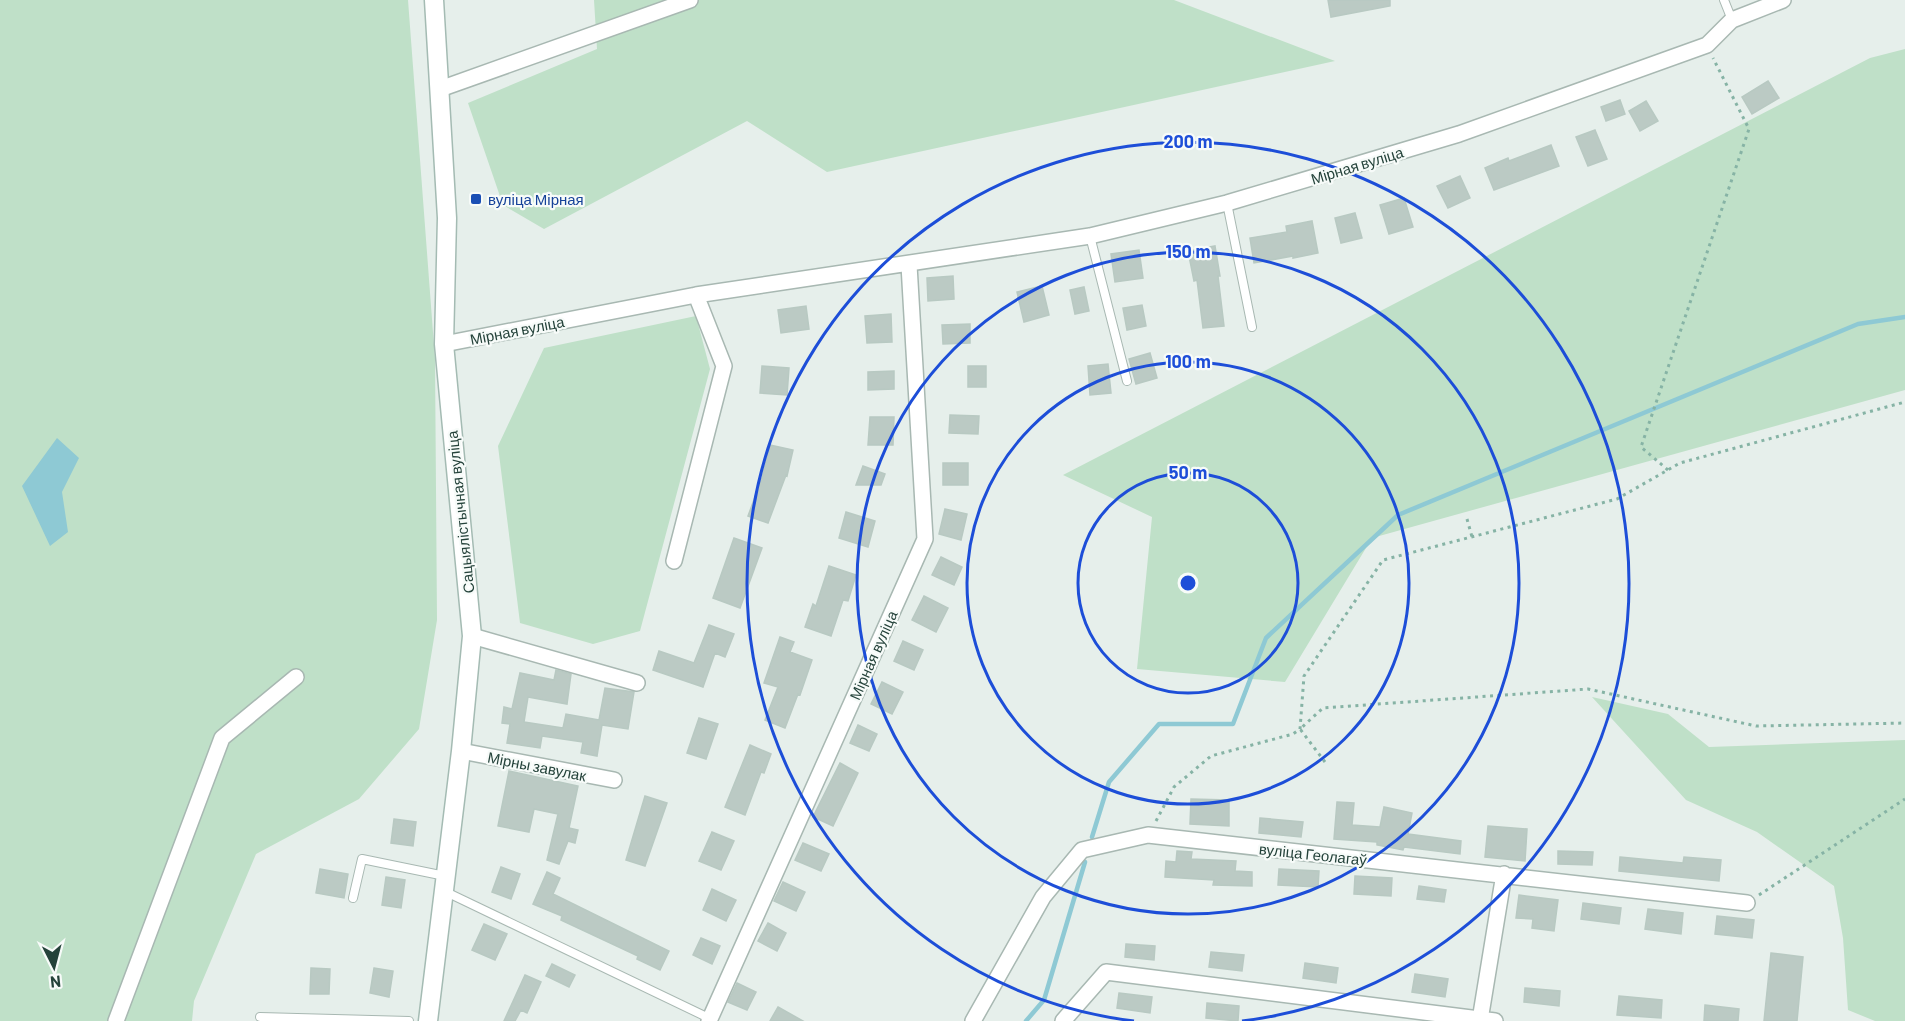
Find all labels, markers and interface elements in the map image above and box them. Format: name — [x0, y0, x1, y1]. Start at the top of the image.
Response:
text: 200 m — [1163, 130, 1213, 152]
street label: Мірная вуліца — [1309, 142, 1406, 188]
place label: вуліца Мірная — [488, 190, 584, 208]
marker: вуліца Мірная — [469, 192, 483, 206]
text: 150 m — [1166, 240, 1210, 262]
street label: Мірная вуліца — [468, 312, 566, 348]
text: 100 m — [1165, 350, 1211, 372]
street label: Сацыялістычная вуліца — [442, 429, 477, 594]
text: 50 m — [1169, 461, 1207, 483]
centre of rings — [1178, 573, 1198, 593]
street label: Мірная вуліца — [845, 607, 901, 702]
street label: Мірны завулак — [486, 748, 588, 784]
street label: вуліца Геолагаў — [1258, 839, 1368, 869]
north arrow — [24, 937, 84, 997]
text: N — [49, 972, 62, 992]

